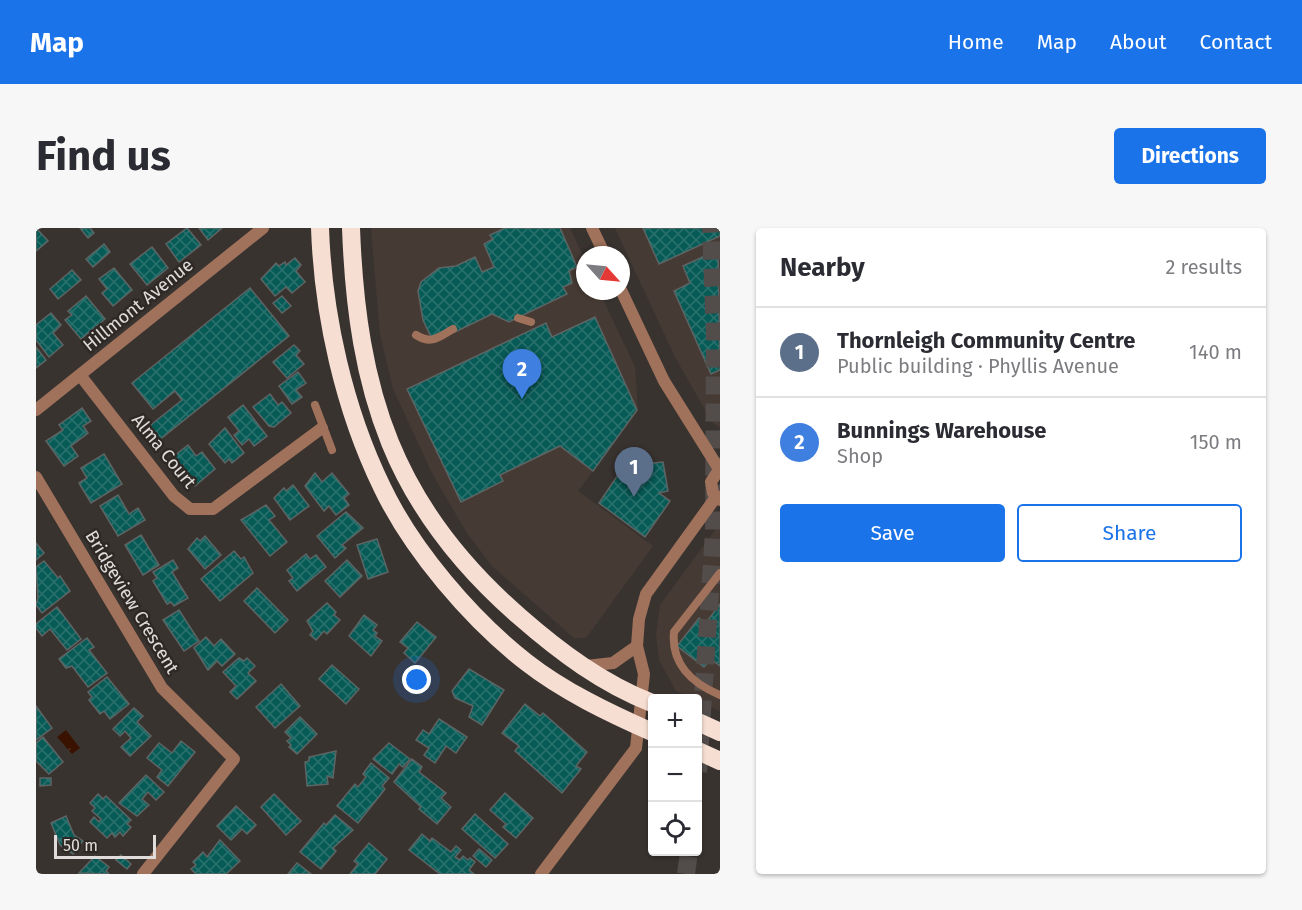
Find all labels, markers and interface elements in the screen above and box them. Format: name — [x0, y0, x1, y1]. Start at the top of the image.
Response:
text: Map — [30, 26, 84, 59]
text: Home — [948, 29, 1004, 55]
text: Map — [1037, 29, 1077, 55]
text: About — [1110, 29, 1167, 55]
text: Contact — [1200, 29, 1272, 55]
button: Directions — [1114, 128, 1266, 184]
text: Find us — [36, 131, 171, 181]
north arrow — [576, 246, 630, 300]
text: Nearby — [780, 252, 865, 283]
street label: Hillmont Avenue — [78, 254, 198, 356]
text: 2 results — [1165, 255, 1242, 279]
text: Thornleigh Community Centre — [837, 327, 1135, 354]
text: 1 — [795, 340, 804, 364]
text: 140 m — [1189, 340, 1242, 364]
pin: 2 — [502, 350, 542, 399]
text: Public building · Phyllis Avenue — [837, 354, 1119, 378]
street label: Alma Court — [127, 409, 201, 493]
text: Bunnings Warehouse — [837, 417, 1046, 444]
text: 2 — [794, 430, 805, 454]
text: 150 m — [1190, 430, 1242, 454]
text: Shop — [837, 444, 883, 468]
pin: 1 — [614, 448, 654, 497]
button: Save — [780, 504, 1005, 562]
button: Share — [1017, 504, 1242, 562]
street label: Bridgeview Crescent — [80, 526, 184, 678]
your location — [402, 665, 431, 694]
map controls — [648, 694, 702, 856]
button: + — [648, 694, 702, 748]
button: − — [648, 748, 702, 802]
button: locate — [648, 802, 702, 856]
scale bar — [54, 832, 156, 860]
text: 50 m — [63, 836, 98, 855]

